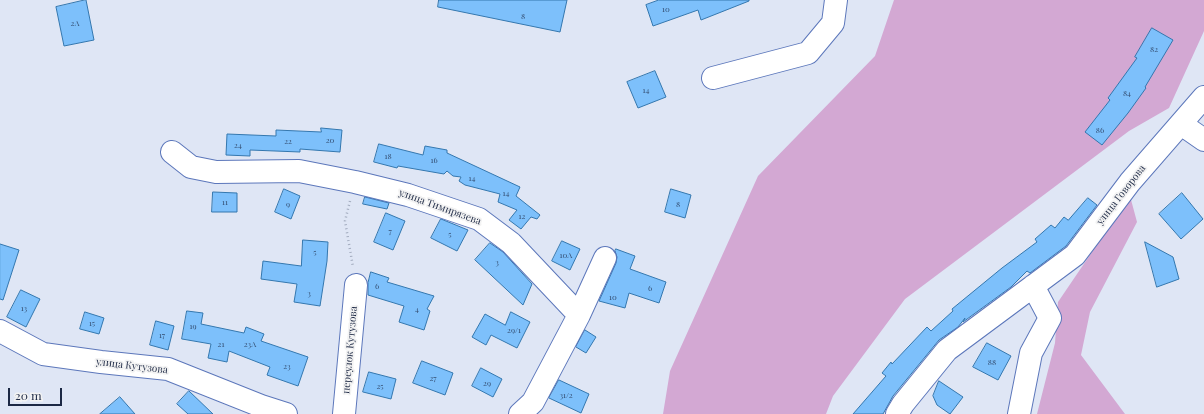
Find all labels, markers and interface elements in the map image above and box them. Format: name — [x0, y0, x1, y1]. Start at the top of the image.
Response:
house number: 10 — [662, 4, 670, 14]
house number: 8 — [521, 11, 525, 21]
house number: 2А — [71, 18, 79, 28]
house number: 82 — [1150, 44, 1158, 54]
house number: 14 — [643, 85, 649, 95]
house number: 84 — [1123, 88, 1131, 98]
house number: 86 — [1096, 125, 1104, 135]
house number: 20 — [326, 135, 334, 145]
house number: 22 — [284, 136, 292, 146]
house number: 24 — [234, 140, 242, 150]
house number: 18 — [384, 151, 392, 161]
house number: 16 — [430, 155, 438, 165]
street label: улица Говорова — [1094, 163, 1148, 227]
house number: 14 — [469, 173, 475, 183]
street label: улица Тимирязева — [397, 187, 483, 227]
house number: 14 — [503, 188, 509, 198]
house number: 11 — [222, 197, 228, 207]
house number: 9 — [286, 199, 290, 209]
house number: 8 — [676, 199, 680, 209]
house number: 12 — [519, 211, 525, 221]
house number: 7 — [388, 226, 392, 236]
house number: 5 — [448, 229, 452, 239]
house number: 5 — [313, 247, 317, 257]
house number: 10А — [560, 250, 572, 260]
house number: 3 — [495, 257, 499, 267]
house number: 6 — [375, 281, 379, 291]
house number: 6 — [648, 283, 652, 293]
house number: 3 — [307, 288, 311, 298]
house number: 10 — [609, 292, 617, 302]
house number: 13 — [21, 303, 27, 313]
house number: 4 — [415, 304, 419, 314]
street label: переулок Кутузова — [340, 306, 360, 394]
house number: 15 — [89, 318, 95, 328]
house number: 19 — [189, 321, 197, 331]
house number: 29/1 — [507, 325, 521, 335]
house number: 17 — [159, 330, 165, 340]
house number: 21 — [218, 339, 224, 349]
house number: 23А — [244, 339, 256, 349]
street label: улица Кутузова — [95, 356, 169, 376]
house number: 88 — [988, 357, 996, 367]
house number: 23 — [283, 361, 291, 371]
house number: 27 — [429, 373, 437, 383]
house number: 29 — [483, 378, 491, 388]
scale bar — [10, 380, 64, 406]
house number: 25 — [376, 381, 384, 391]
text: 20 m — [15, 387, 42, 403]
house number: 31/2 — [559, 390, 573, 400]

